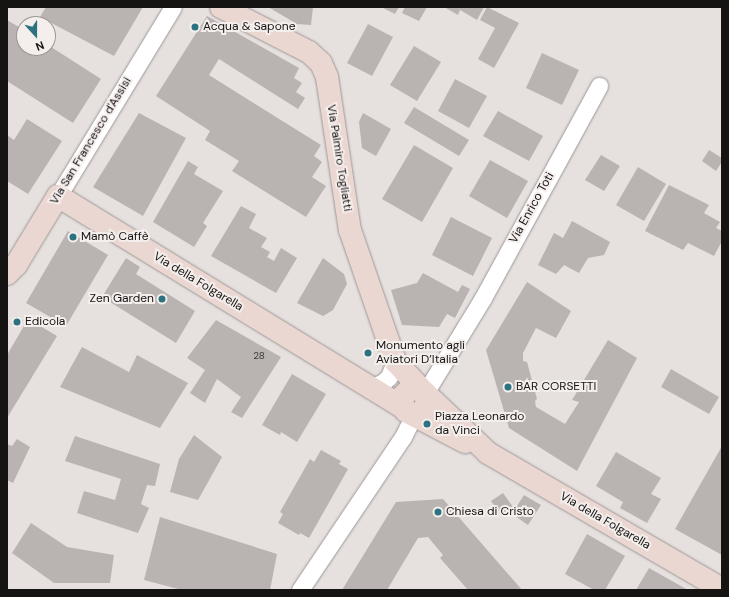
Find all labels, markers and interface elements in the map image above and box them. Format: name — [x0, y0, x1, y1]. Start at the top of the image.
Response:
north arrow — [16, 16, 56, 56]
place label: Acqua & Sapone — [203, 20, 295, 34]
marker: Acqua & Sapone — [190, 22, 200, 32]
text: N — [34, 38, 46, 54]
street label: Via San Francesco d'Assisi — [47, 75, 135, 207]
street label: Via Palmiro Togliatti — [323, 104, 355, 212]
street label: Via Enrico Toti — [507, 170, 557, 246]
place label: Mamò Caffè — [81, 230, 148, 244]
marker: Mamò Caffè — [68, 232, 78, 242]
street label: Via della Folgarella — [151, 250, 245, 314]
place label: Zen Garden — [90, 292, 154, 306]
marker: Zen Garden — [157, 294, 167, 304]
place label: Edicola — [25, 315, 65, 329]
marker: Edicola — [12, 317, 22, 327]
place label: Monumento agli Aviatori D’Italia — [376, 339, 465, 367]
marker: Monumento agli Aviatori D’Italia — [363, 348, 373, 358]
house number: 28 — [253, 350, 265, 362]
place label: BAR CORSETTI — [516, 380, 596, 394]
marker: BAR CORSETTI — [503, 382, 513, 392]
place label: Piazza Leonardo da Vinci — [435, 410, 524, 438]
marker: Piazza Leonardo da Vinci — [422, 419, 432, 429]
street label: Via della Folgarella — [557, 489, 653, 553]
place label: Chiesa di Cristo — [446, 505, 534, 519]
marker: Chiesa di Cristo — [433, 507, 443, 517]

